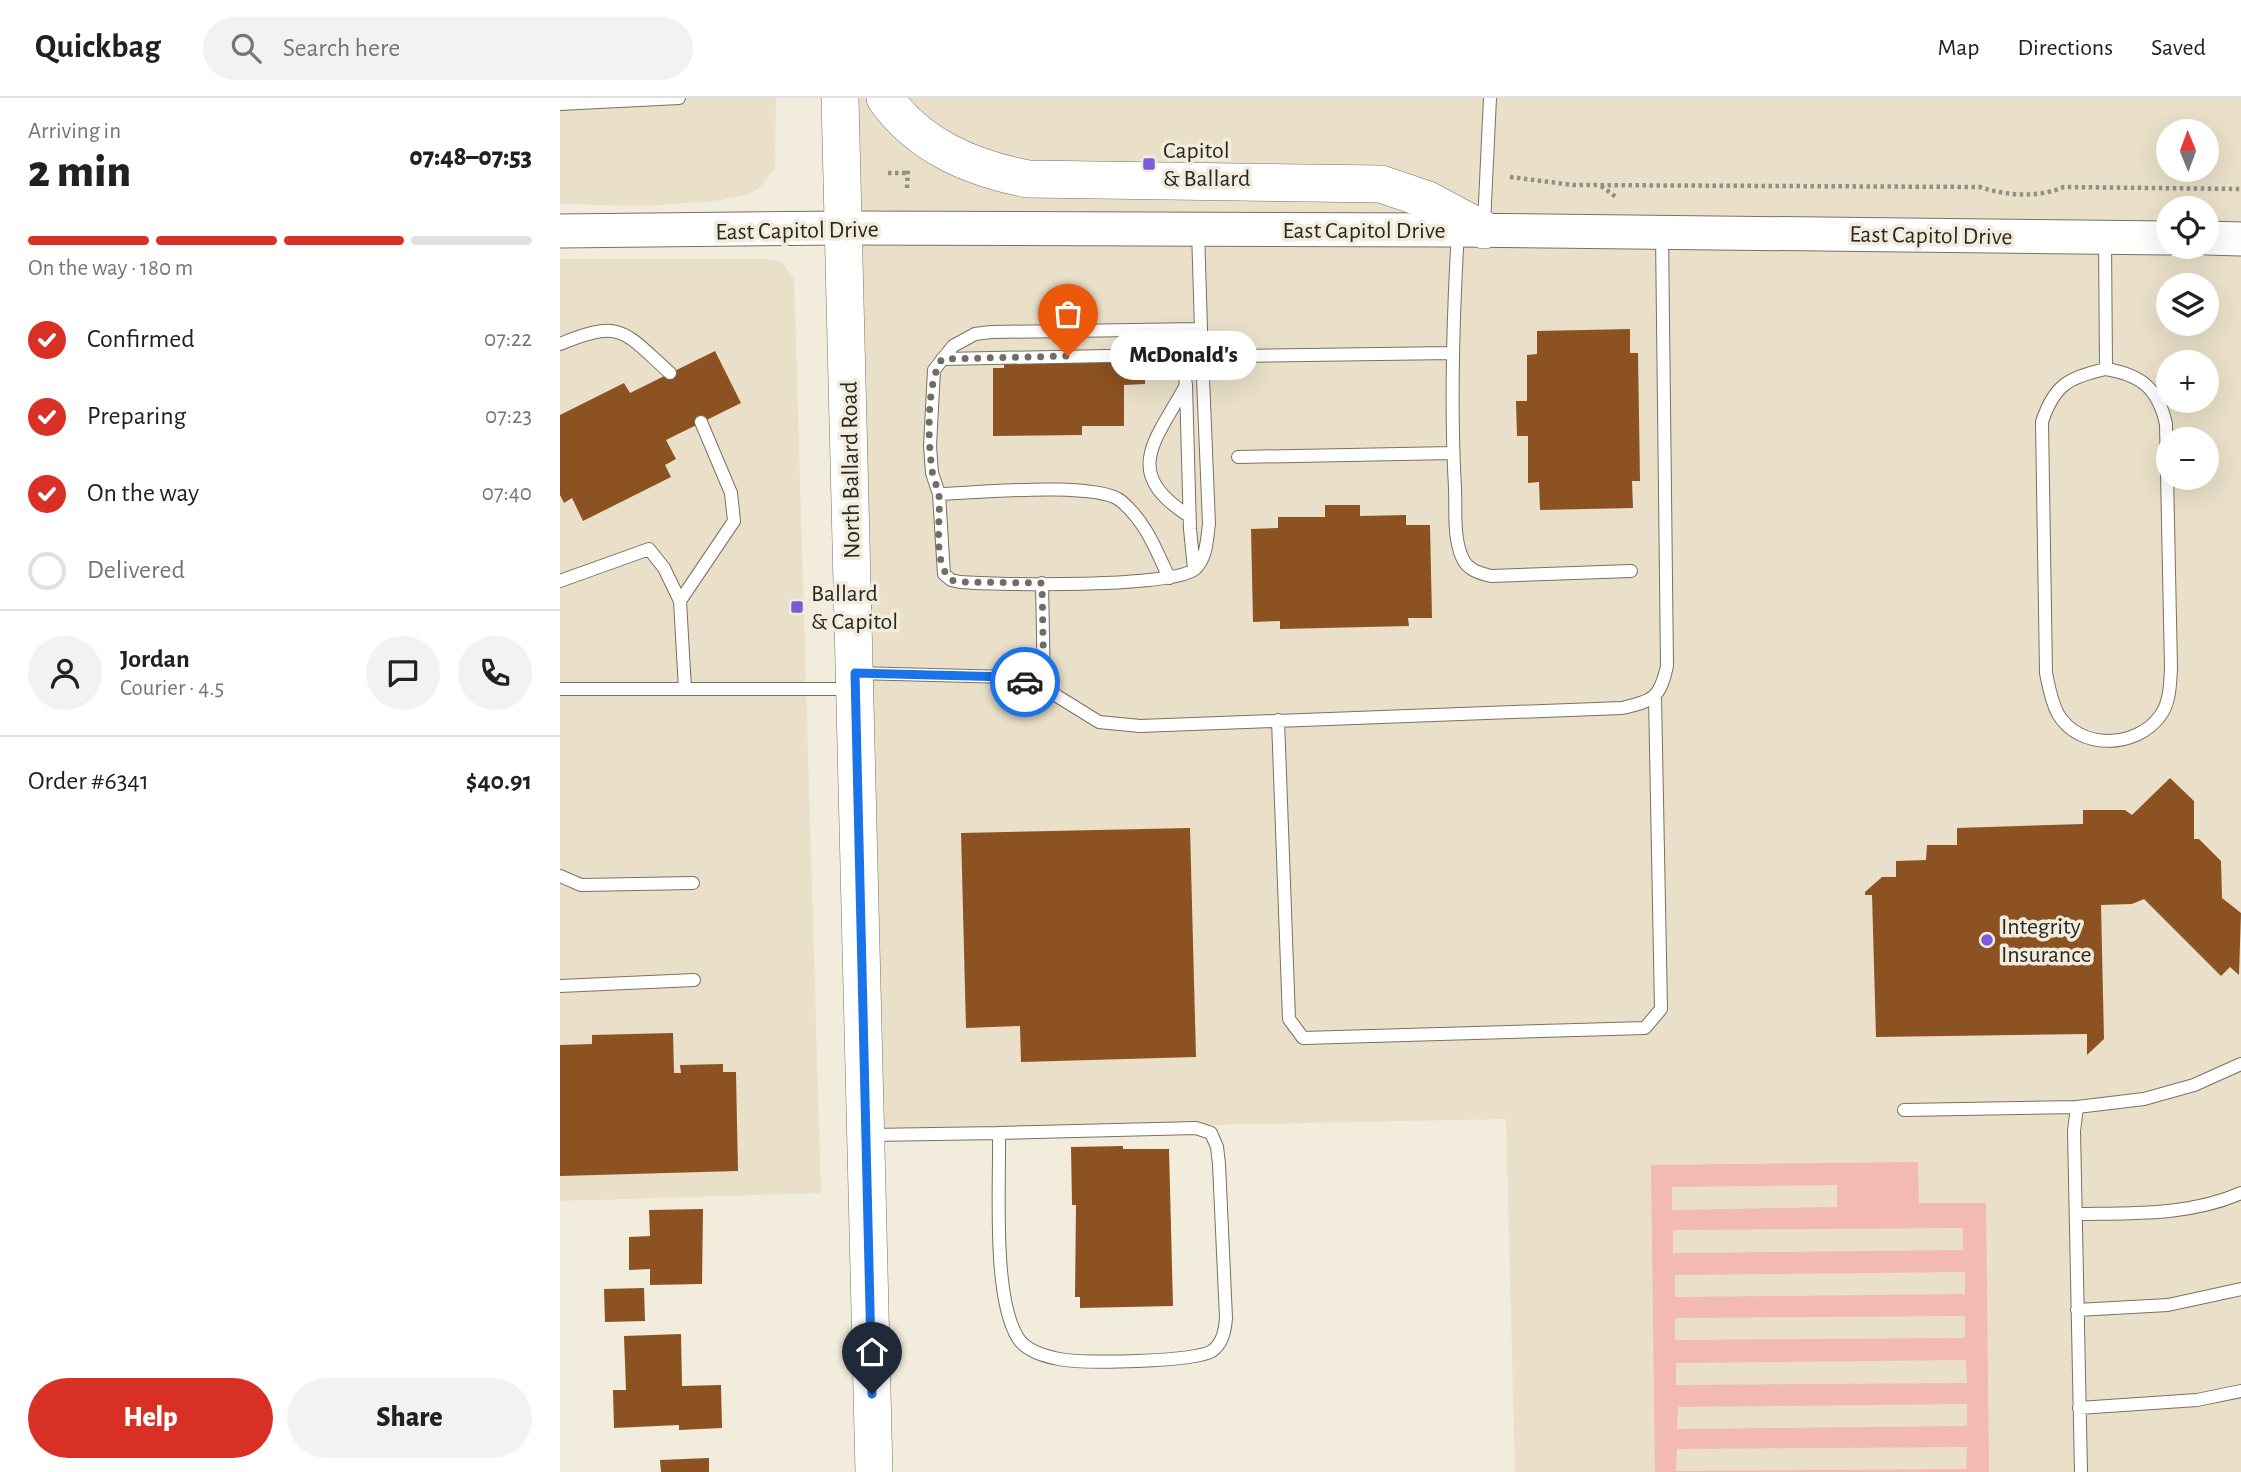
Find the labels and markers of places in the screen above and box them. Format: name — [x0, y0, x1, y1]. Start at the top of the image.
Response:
place label: Capitol & Ballard — [1163, 139, 1250, 191]
marker: Capitol & Ballard — [1141, 156, 1157, 172]
pin — [1038, 284, 1098, 356]
callout: McDonald's — [1110, 331, 1257, 380]
place label: Ballard & Capitol — [811, 582, 898, 634]
marker: Ballard & Capitol — [789, 599, 805, 615]
place label: Integrity Insurance — [2001, 915, 2092, 967]
marker: Integrity Insurance — [1979, 932, 1995, 948]
pin — [842, 1322, 902, 1394]

